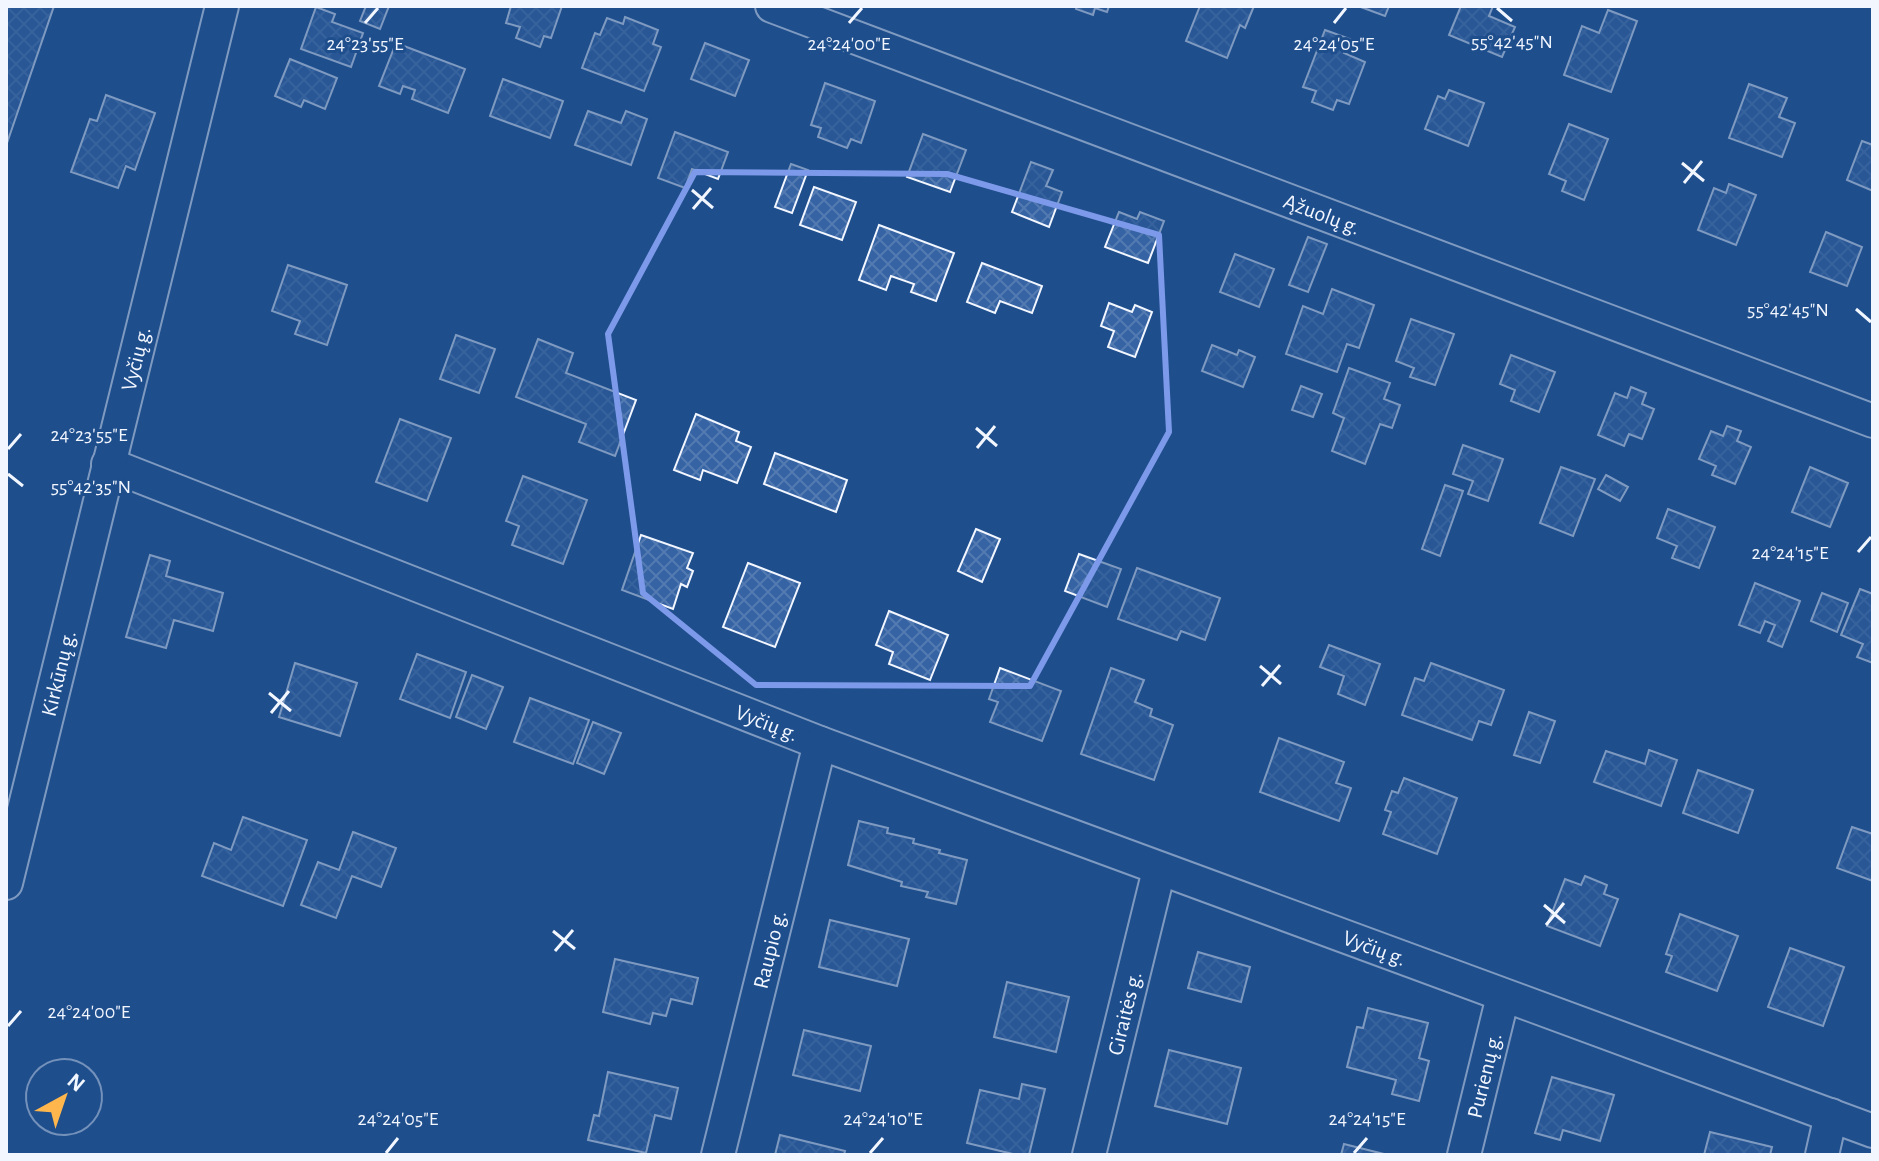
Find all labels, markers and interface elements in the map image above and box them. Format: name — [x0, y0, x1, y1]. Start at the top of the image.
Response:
text: 55°42'45"N — [1471, 32, 1553, 52]
text: 24°23'55"E — [326, 34, 404, 54]
text: 24°24'00"E — [808, 34, 891, 54]
text: 24°24'05"E — [1294, 34, 1375, 54]
street label: Ąžuolų g. — [1281, 190, 1363, 239]
text: 55°42'45"N — [1747, 300, 1829, 320]
street label: Vyčių g. — [118, 325, 155, 393]
text: 24°23'55"E — [50, 425, 128, 445]
text: 55°42'35"N — [51, 477, 131, 497]
text: 24°24'15"E — [1751, 543, 1829, 563]
street label: Kirkūnų g. — [37, 628, 80, 719]
street label: Vyčių g. — [732, 701, 801, 745]
street label: Raupio g. — [750, 908, 790, 991]
street label: Vyčių g. — [1340, 927, 1409, 970]
street label: Giraitės g. — [1104, 969, 1146, 1058]
text: 24°24'00"E — [48, 1002, 131, 1022]
street label: Purienų g. — [1463, 1031, 1506, 1120]
north arrow — [24, 1057, 104, 1137]
text: N — [63, 1069, 89, 1096]
text: 24°24'05"E — [358, 1109, 439, 1129]
text: 24°24'10"E — [843, 1109, 923, 1129]
text: 24°24'15"E — [1328, 1109, 1406, 1129]

